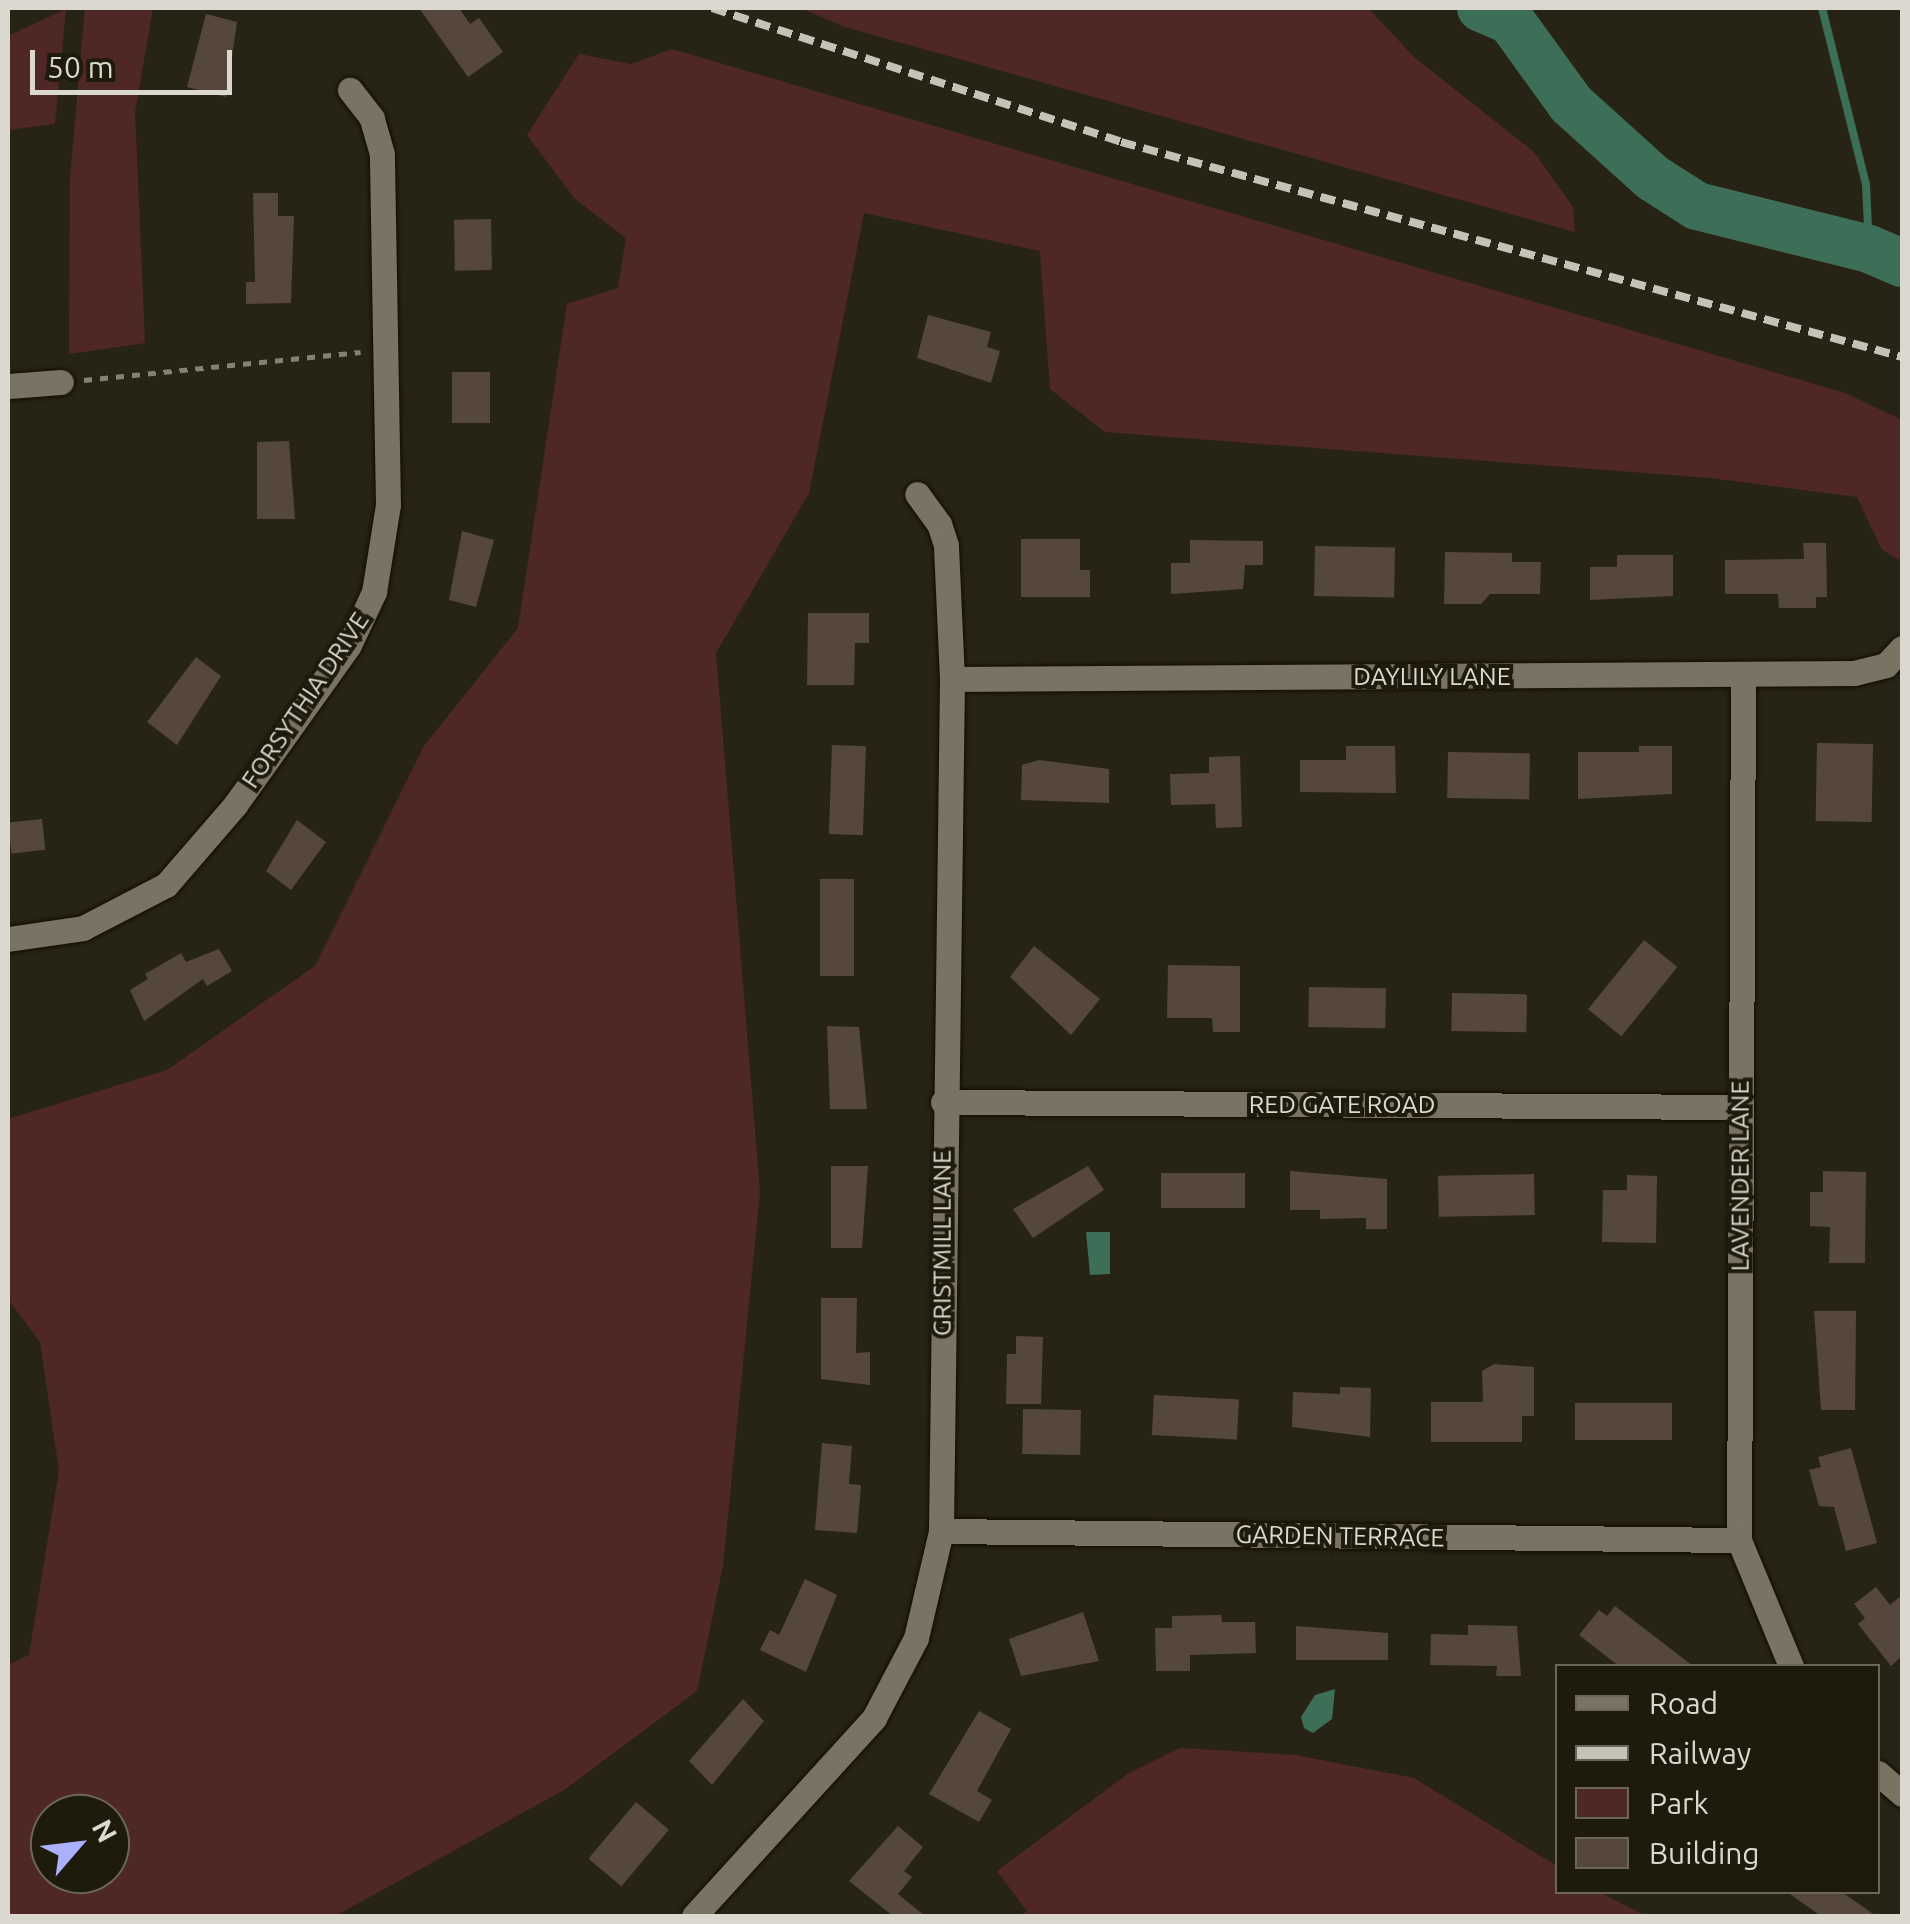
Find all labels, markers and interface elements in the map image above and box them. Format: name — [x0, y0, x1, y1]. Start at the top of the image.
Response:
scale bar — [35, 30, 238, 92]
text: 50 m — [47, 50, 114, 84]
street label: FORSYTHIA DRIVE — [235, 606, 375, 794]
street label: DAYLILY LANE — [1353, 661, 1511, 691]
street label: LAVENDER LANE — [1725, 1081, 1755, 1271]
street label: RED GATE ROAD — [1249, 1089, 1435, 1119]
street label: GRISTMILL LANE — [927, 1150, 957, 1336]
street label: GARDEN TERRACE — [1235, 1519, 1445, 1553]
legend — [1555, 1664, 1880, 1894]
text: Road — [1649, 1686, 1718, 1720]
text: Railway — [1649, 1736, 1751, 1770]
text: Park — [1649, 1786, 1709, 1820]
north arrow — [30, 1794, 130, 1894]
text: N — [87, 1814, 124, 1847]
text: Building — [1649, 1836, 1760, 1870]

